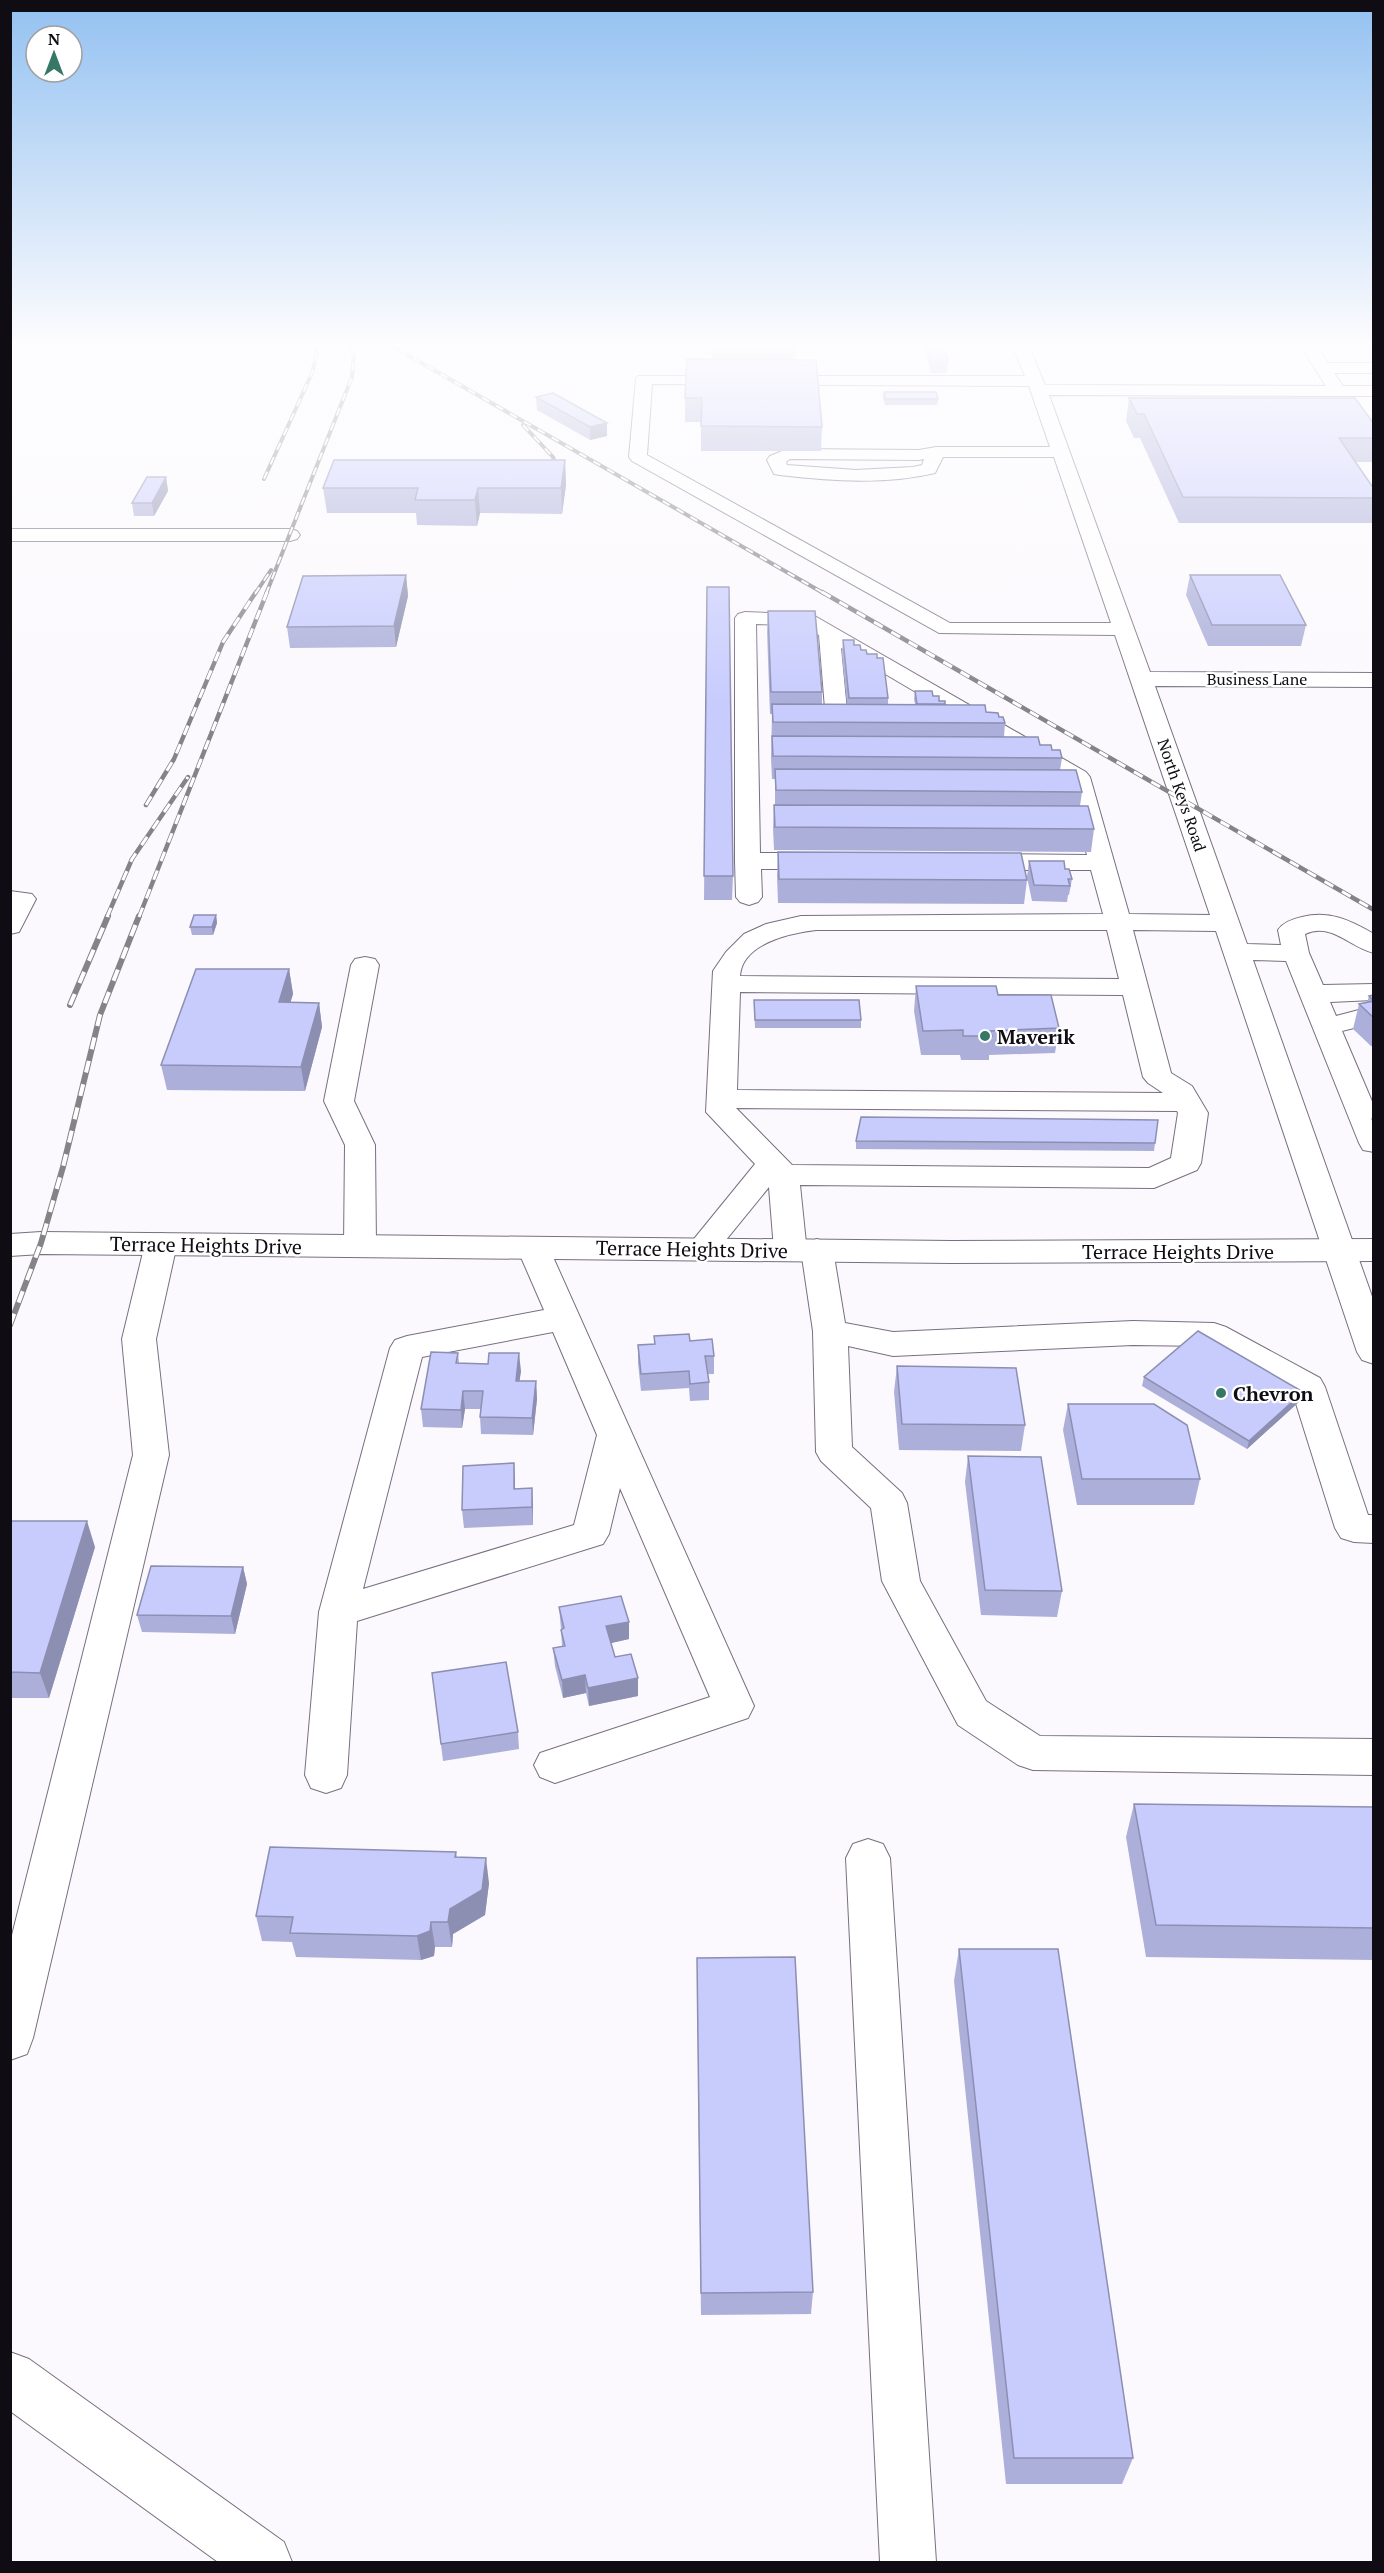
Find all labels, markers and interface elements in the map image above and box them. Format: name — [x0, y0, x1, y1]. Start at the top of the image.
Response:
north arrow — [24, 24, 84, 84]
text: N — [48, 28, 60, 50]
street label: Business Lane — [1207, 668, 1307, 690]
street label: North Keys Road — [1152, 736, 1212, 854]
place label: Maverik — [997, 1023, 1075, 1050]
marker: Maverik — [978, 1029, 992, 1043]
street label: Terrace Heights Drive — [110, 1230, 302, 1260]
street label: Terrace Heights Drive — [596, 1234, 788, 1264]
street label: Terrace Heights Drive — [1082, 1238, 1274, 1265]
place label: Chevron — [1233, 1380, 1314, 1407]
marker: Chevron — [1214, 1386, 1228, 1400]

